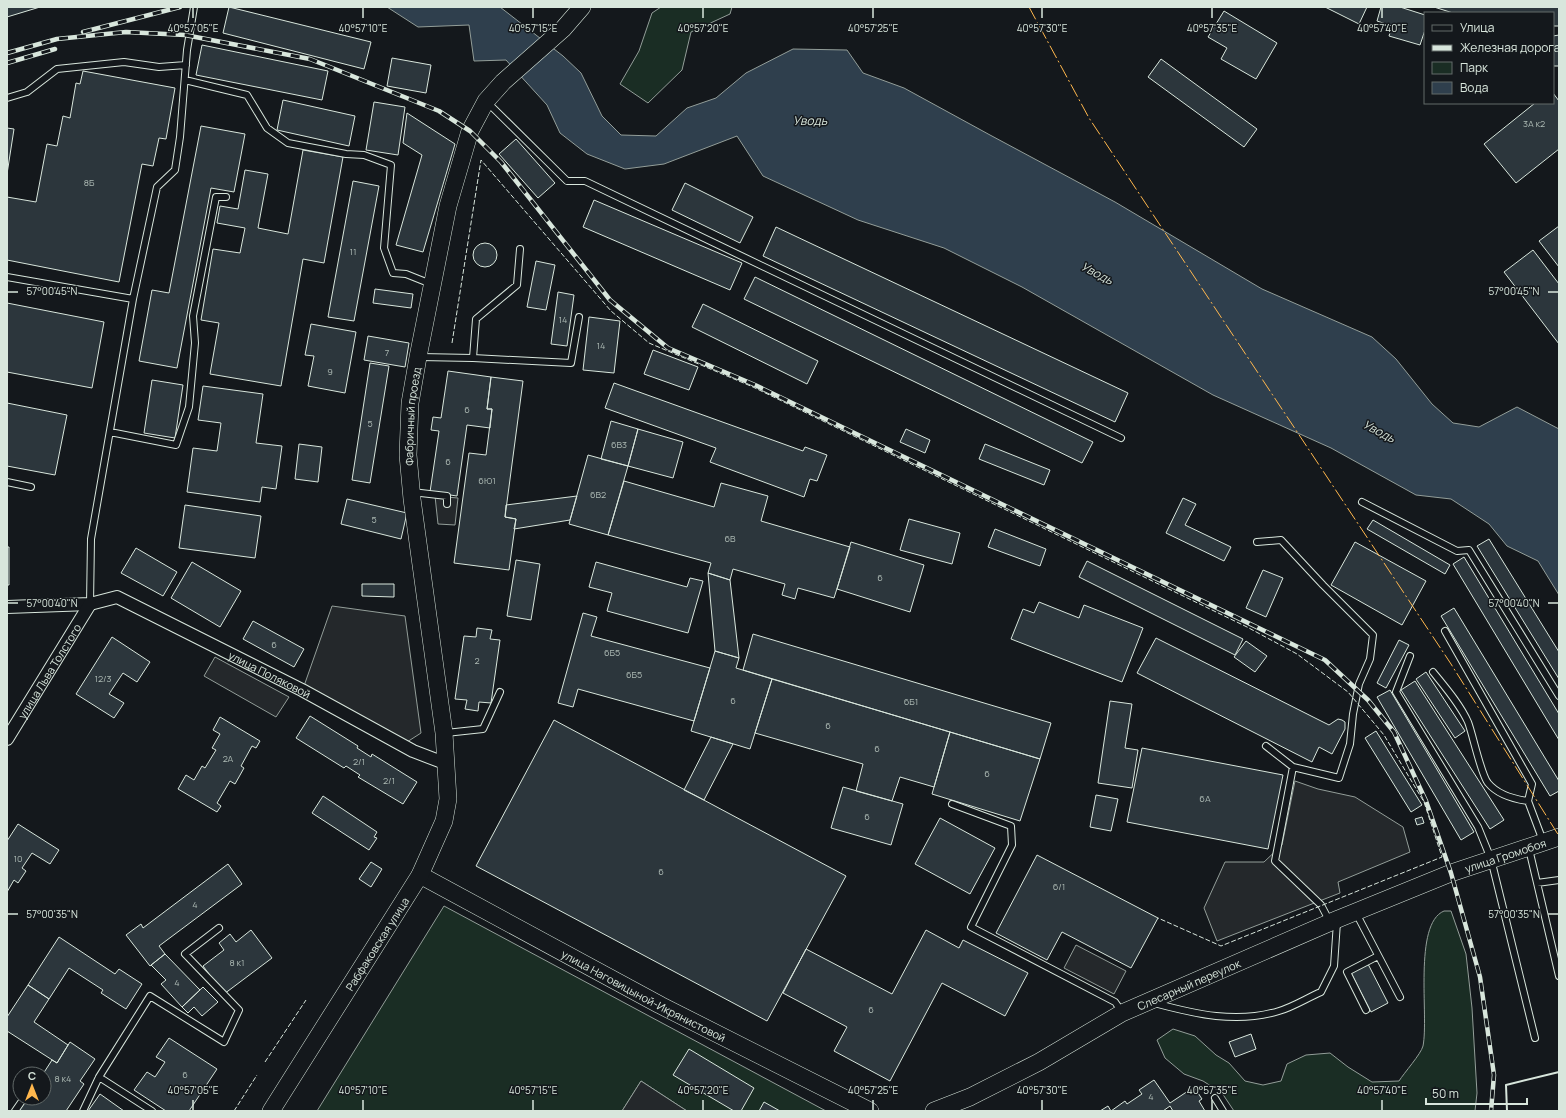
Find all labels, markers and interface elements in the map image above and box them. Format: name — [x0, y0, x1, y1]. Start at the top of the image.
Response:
legend — [1424, 12, 1554, 104]
text: Улица — [1460, 19, 1494, 36]
text: 40°57'05"E — [168, 21, 219, 35]
text: 40°57'10"E — [338, 21, 388, 35]
text: 40°57'15"E — [509, 21, 558, 35]
text: 40°57'20"E — [678, 21, 729, 35]
text: 40°57'25"E — [848, 21, 899, 35]
text: 40°57'30"E — [1017, 21, 1068, 35]
text: 40°57'35"E — [1187, 21, 1237, 35]
text: 40°57'40"E — [1357, 21, 1407, 35]
text: Железная дорога — [1460, 39, 1560, 56]
text: Парк — [1460, 59, 1489, 76]
text: Вода — [1460, 79, 1488, 96]
water label: Уводь — [793, 112, 828, 129]
house number: 3А к2 — [1523, 117, 1545, 130]
house number: 8Б — [84, 176, 95, 189]
house number: 11 — [349, 245, 357, 258]
water label: Уводь — [1078, 257, 1117, 289]
text: 57°00'45"N — [27, 284, 78, 298]
text: 57°00'45"N — [1489, 284, 1540, 298]
house number: 14 — [559, 313, 567, 326]
house number: 14 — [597, 339, 605, 352]
house number: 7 — [385, 346, 390, 359]
house number: 9 — [327, 365, 333, 378]
street label: Фабричный проезд — [400, 365, 424, 466]
house number: 6 — [464, 403, 470, 416]
water label: Уводь — [1360, 415, 1399, 447]
house number: 5 — [367, 417, 373, 430]
house number: 6В3 — [611, 438, 627, 451]
house number: 6 — [445, 455, 451, 468]
house number: 6Ю1 — [478, 474, 496, 487]
house number: 6В2 — [590, 488, 606, 501]
house number: 5 — [371, 513, 377, 526]
house number: 6В — [724, 532, 736, 545]
house number: 6 — [877, 571, 883, 584]
text: 57°00'40"N — [26, 596, 78, 610]
text: 57°00'40"N — [1488, 596, 1540, 610]
street label: улица Льва Толстого — [14, 620, 84, 721]
house number: 6 — [271, 638, 277, 651]
house number: 6Б5 — [604, 646, 620, 659]
street label: улица Поляковой — [226, 647, 314, 701]
house number: 2 — [474, 654, 480, 667]
house number: 6Б5 — [626, 668, 642, 681]
house number: 12/3 — [94, 672, 112, 685]
house number: 6 — [730, 694, 736, 707]
house number: 6Б1 — [904, 695, 918, 708]
house number: 6 — [825, 719, 831, 732]
house number: 6 — [874, 742, 880, 755]
house number: 2А — [223, 752, 234, 765]
house number: 2/1 — [353, 755, 365, 768]
house number: 6 — [984, 767, 990, 780]
house number: 2/1 — [383, 774, 395, 787]
house number: 6А — [1199, 792, 1211, 805]
house number: 6 — [864, 810, 870, 823]
street label: улица Громобоя — [1463, 834, 1548, 875]
house number: 10 — [14, 852, 23, 865]
house number: 6 — [658, 865, 664, 878]
house number: 6/1 — [1053, 880, 1065, 893]
street label: Рабфаковская улица — [342, 894, 412, 993]
house number: 4 — [192, 898, 198, 911]
text: 57°00'35"N — [26, 907, 78, 921]
text: 57°00'35"N — [1488, 907, 1540, 921]
street label: улица Наговицыной-Икрянистовой — [559, 946, 728, 1045]
street label: Слесарный переулок — [1135, 955, 1243, 1013]
house number: 8 к1 — [230, 956, 245, 969]
house number: 4 — [174, 976, 180, 989]
house number: 6 — [868, 1003, 874, 1016]
north arrow — [12, 1066, 52, 1106]
text: С — [28, 1068, 36, 1083]
house number: 6 — [182, 1068, 188, 1081]
house number: 8 к4 — [55, 1072, 71, 1085]
scale bar — [1426, 1080, 1527, 1106]
text: 40°57'05"E — [168, 1083, 219, 1097]
text: 40°57'10"E — [338, 1083, 388, 1097]
text: 40°57'15"E — [509, 1083, 558, 1097]
text: 40°57'20"E — [678, 1083, 729, 1097]
text: 40°57'25"E — [848, 1083, 899, 1097]
text: 40°57'30"E — [1017, 1083, 1068, 1097]
text: 40°57'35"E — [1187, 1083, 1237, 1097]
text: 40°57'40"E — [1357, 1083, 1407, 1097]
text: 50 m — [1432, 1085, 1459, 1102]
house number: 4 — [1148, 1090, 1154, 1103]

